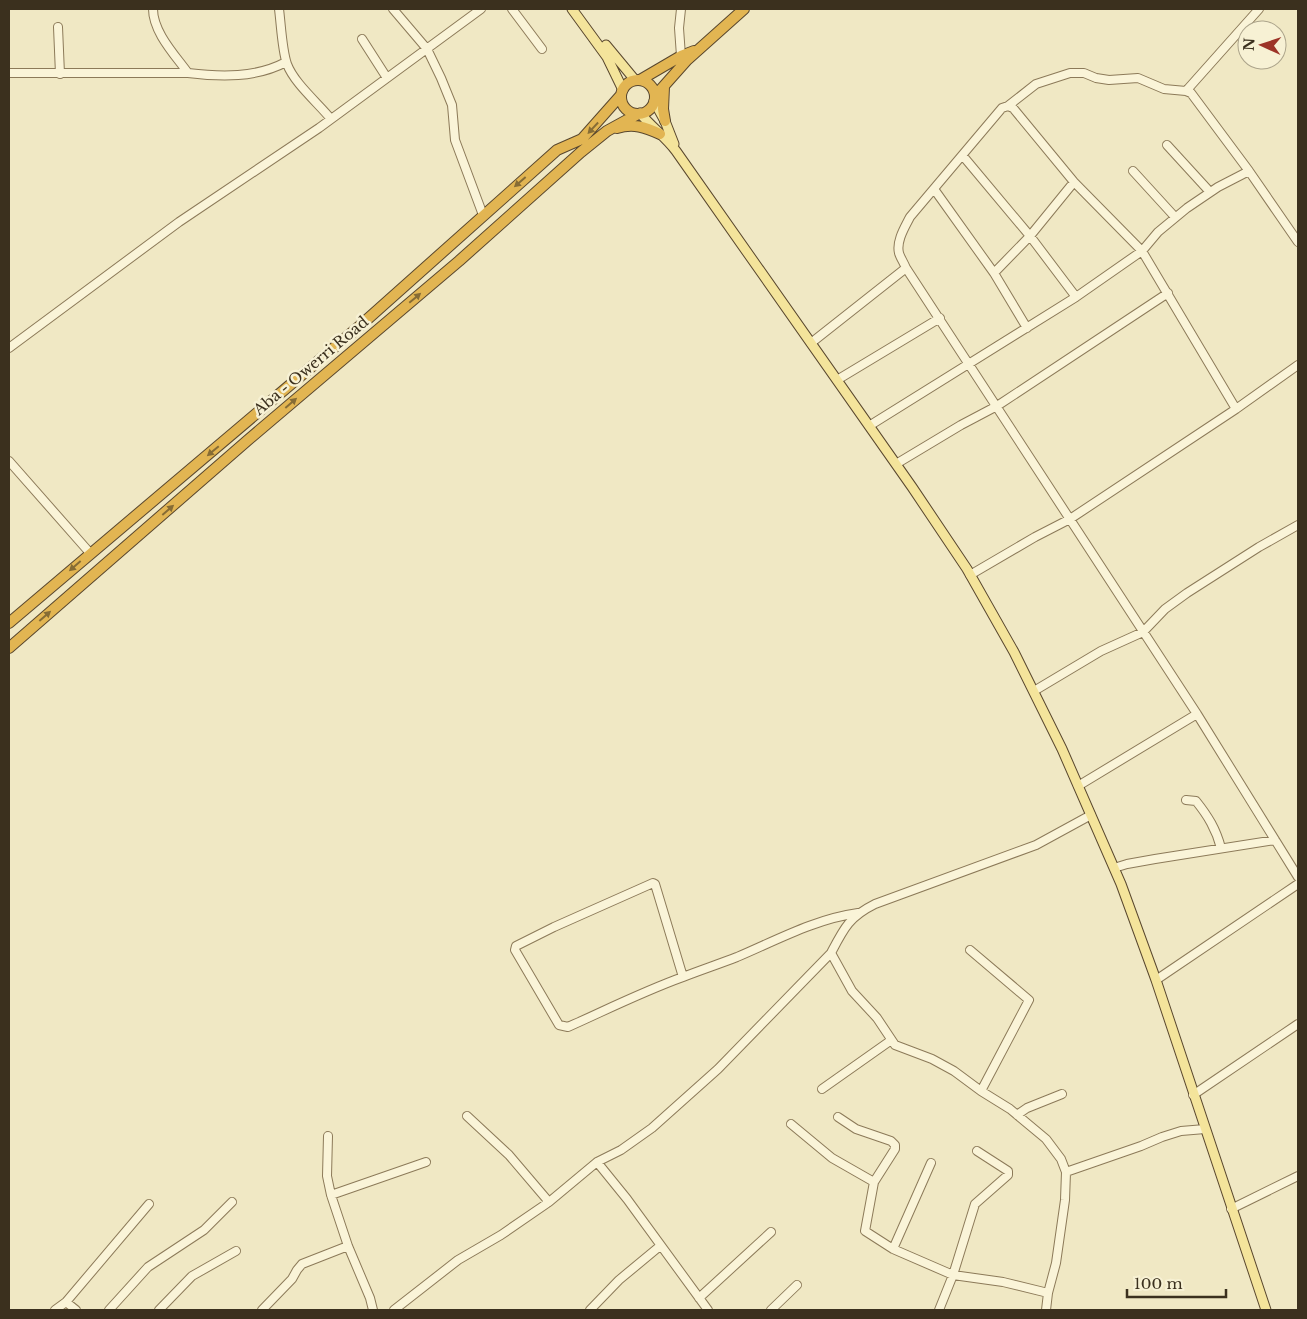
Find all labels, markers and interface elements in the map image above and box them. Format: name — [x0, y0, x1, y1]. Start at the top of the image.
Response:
north arrow — [1237, 20, 1287, 70]
text: N — [1240, 37, 1258, 51]
one-way arrow — [587, 122, 599, 134]
one-way arrow — [514, 176, 526, 188]
one-way arrow — [408, 292, 420, 304]
street label: Aba - Owerri Road — [249, 312, 372, 420]
one-way arrow — [284, 398, 297, 409]
one-way arrow — [207, 445, 220, 456]
one-way arrow — [161, 504, 174, 515]
one-way arrow — [69, 560, 81, 571]
one-way arrow — [39, 610, 51, 622]
scale bar — [1127, 1266, 1226, 1298]
text: 100 m — [1134, 1274, 1183, 1293]

